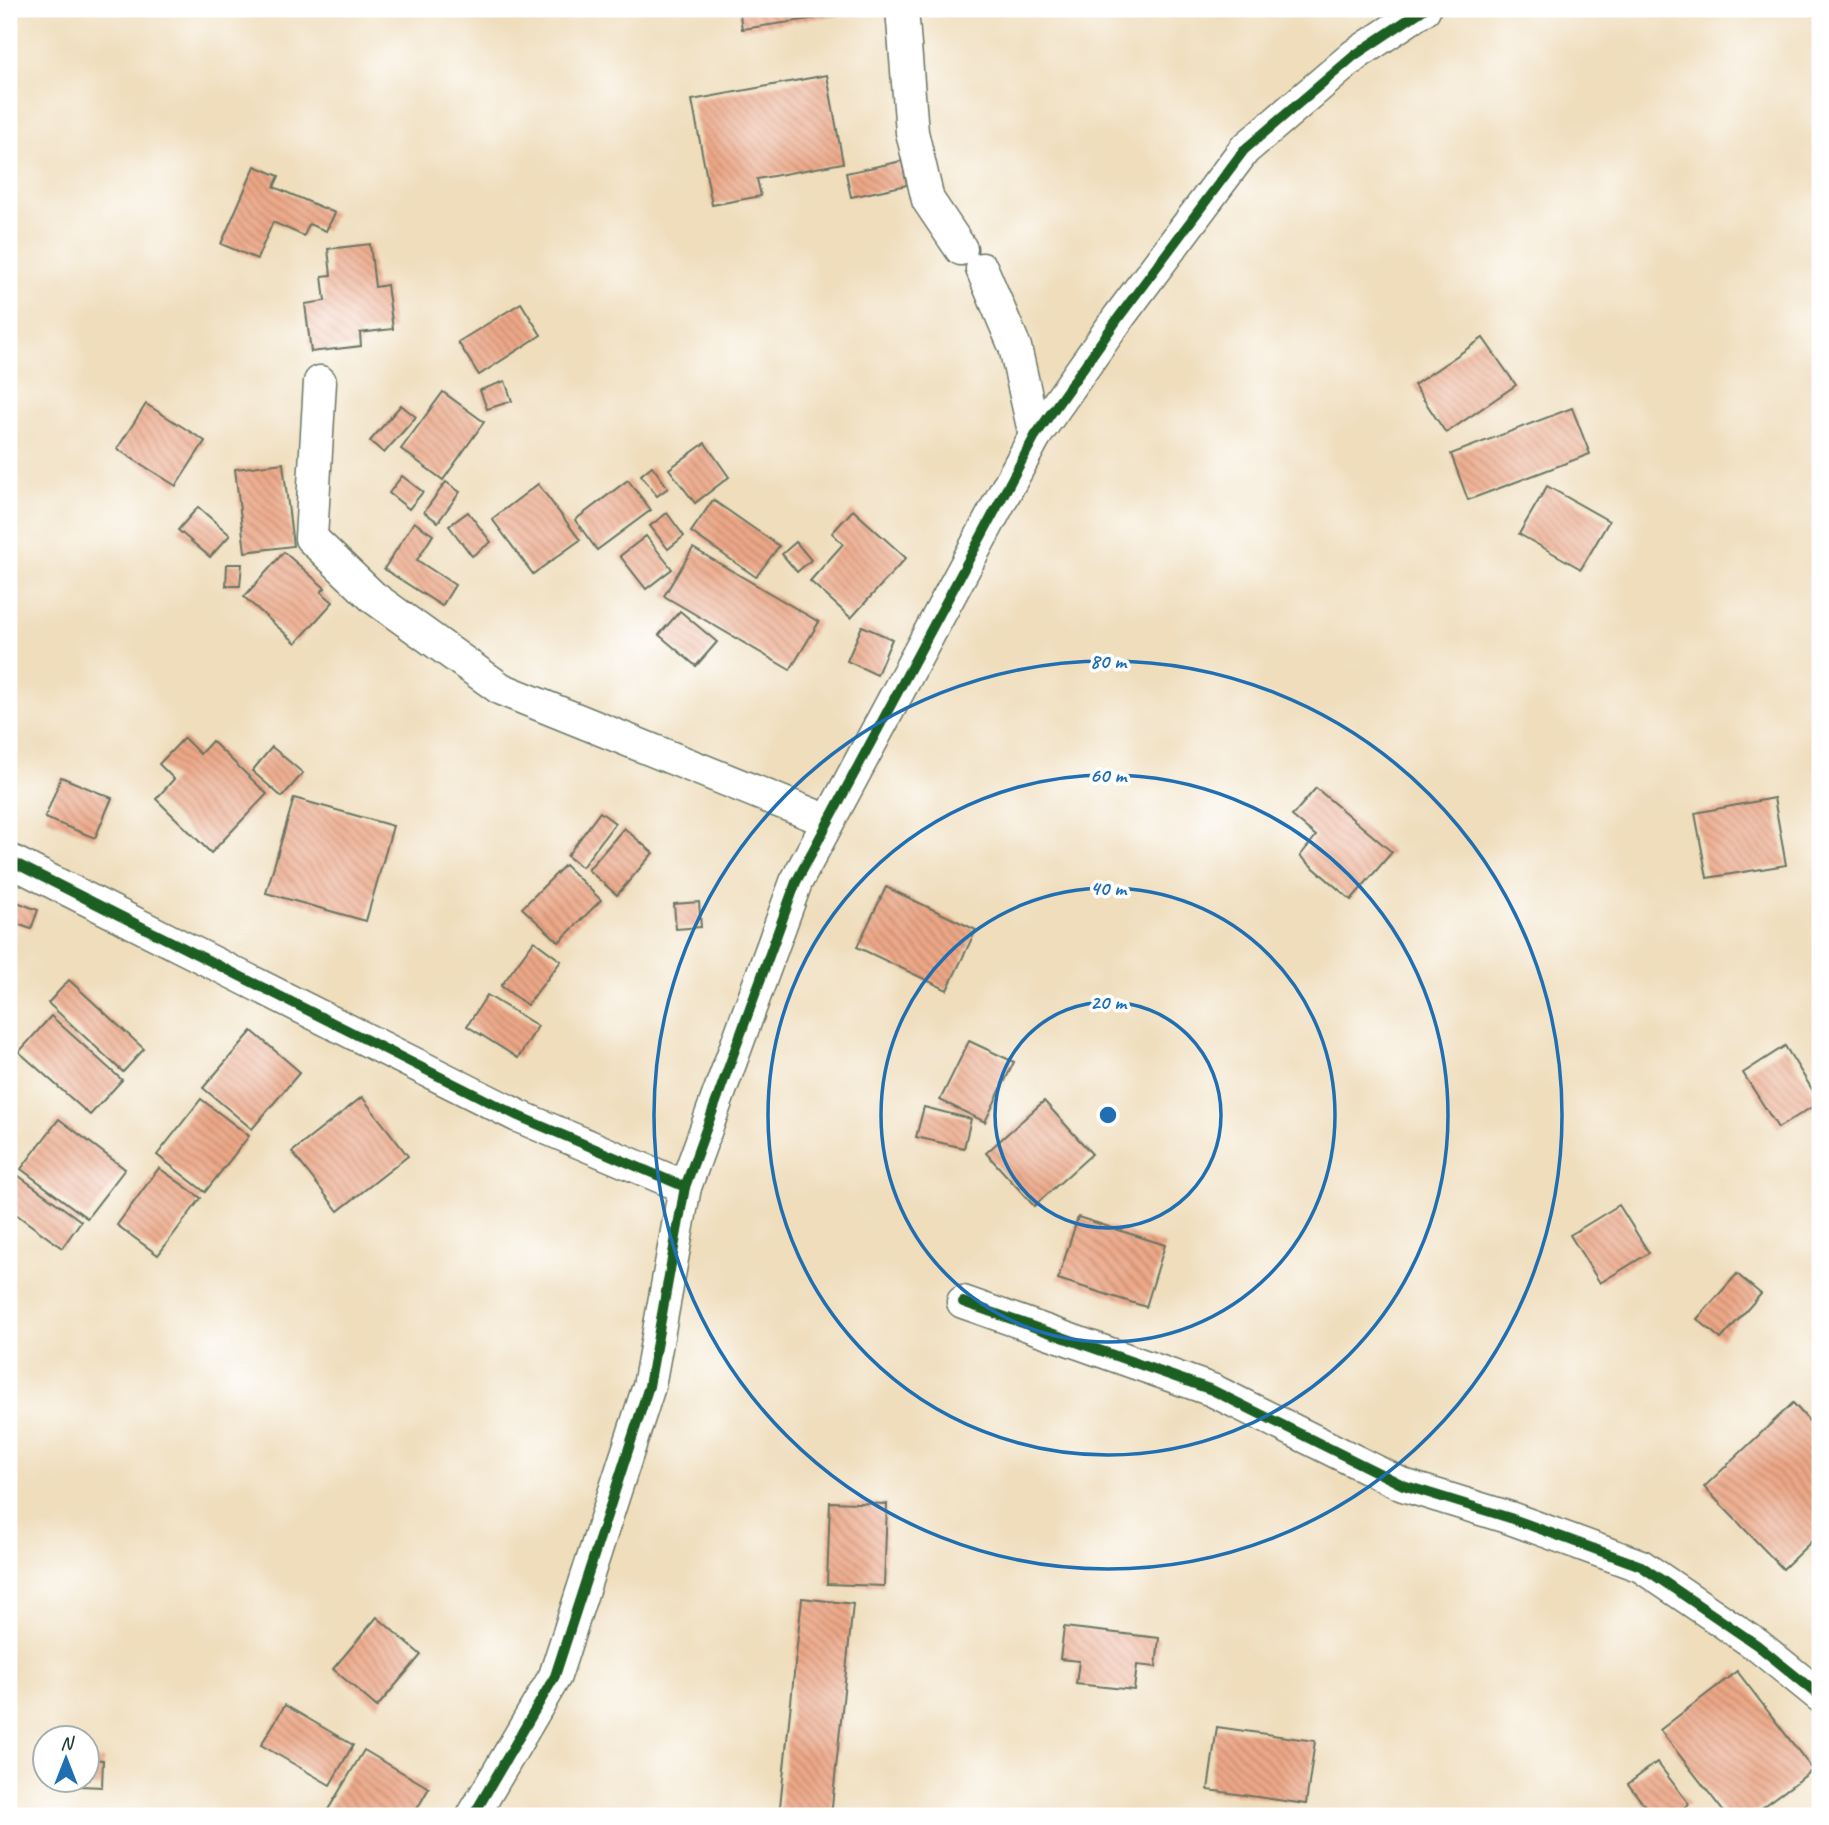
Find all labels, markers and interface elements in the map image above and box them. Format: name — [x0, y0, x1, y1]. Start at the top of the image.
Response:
text: 80 m — [1090, 648, 1128, 674]
text: 60 m — [1090, 762, 1128, 788]
text: 40 m — [1090, 875, 1128, 901]
text: 20 m — [1090, 989, 1128, 1015]
centre of rings — [1096, 1103, 1120, 1127]
north arrow — [32, 1724, 102, 1794]
text: N — [60, 1731, 75, 1755]

